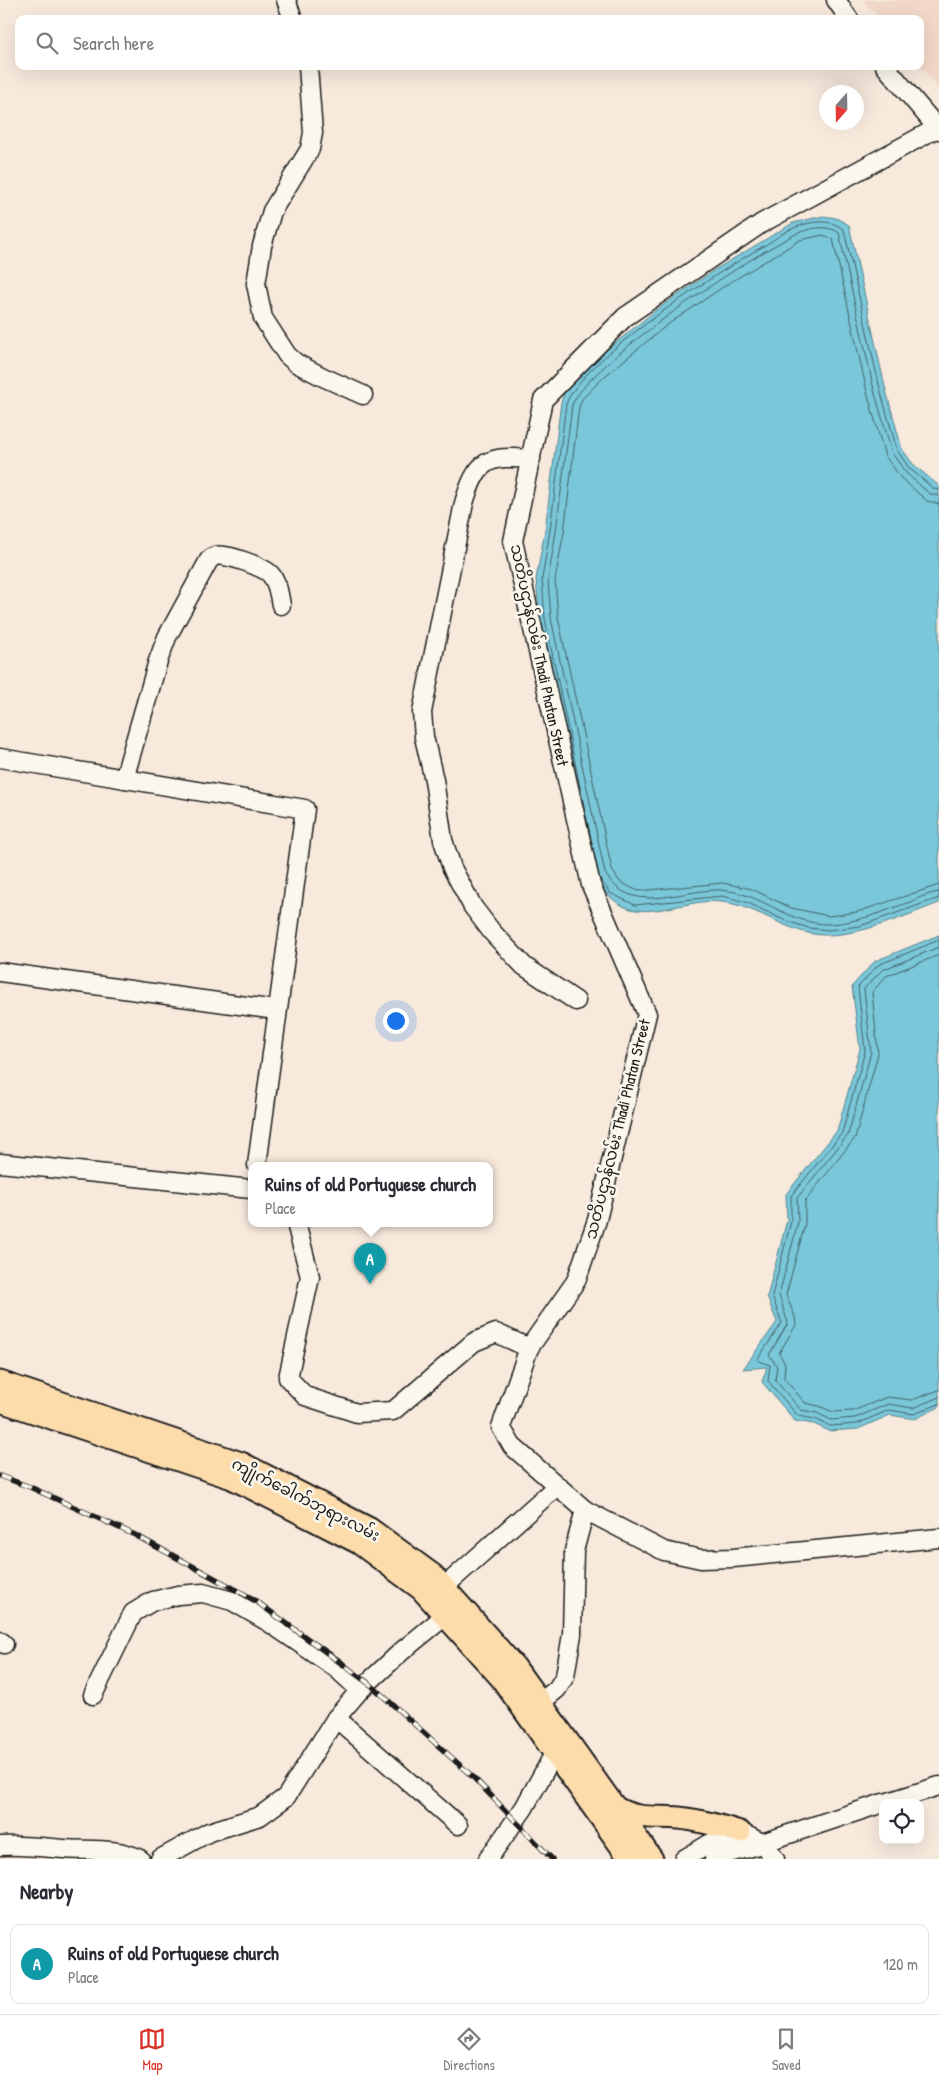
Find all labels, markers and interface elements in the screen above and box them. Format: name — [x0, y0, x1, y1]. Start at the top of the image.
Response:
search box — [15, 15, 924, 70]
icon: search — [33, 29, 61, 57]
text: Search here — [73, 30, 154, 56]
north arrow — [819, 85, 864, 130]
street label: သတိပဌာန်လမ်း Thadi Phatan Street — [503, 542, 574, 769]
your location — [383, 1008, 409, 1034]
street label: သတိပဌာန်လမ်း Thadi Phatan Street — [579, 1016, 658, 1242]
popup — [248, 1162, 493, 1227]
text: Ruins of old Portuguese church — [265, 1171, 476, 1197]
text: Place — [265, 1197, 296, 1219]
pin: A — [354, 1243, 386, 1284]
street label: ကျိုက်ခေါက်ဘုရားလမ်း — [226, 1452, 384, 1549]
map controls — [879, 1799, 924, 1844]
button: locate — [879, 1799, 924, 1844]
text: Nearby — [20, 1877, 73, 1906]
text: Ruins of old Portuguese church — [68, 1940, 279, 1966]
text: A — [33, 1953, 41, 1975]
text: 120 m — [883, 1953, 918, 1975]
text: Place — [68, 1966, 99, 1988]
tab: Map — [138, 2025, 166, 2074]
tab: Directions — [443, 2025, 495, 2074]
tab: Saved — [772, 2025, 801, 2074]

